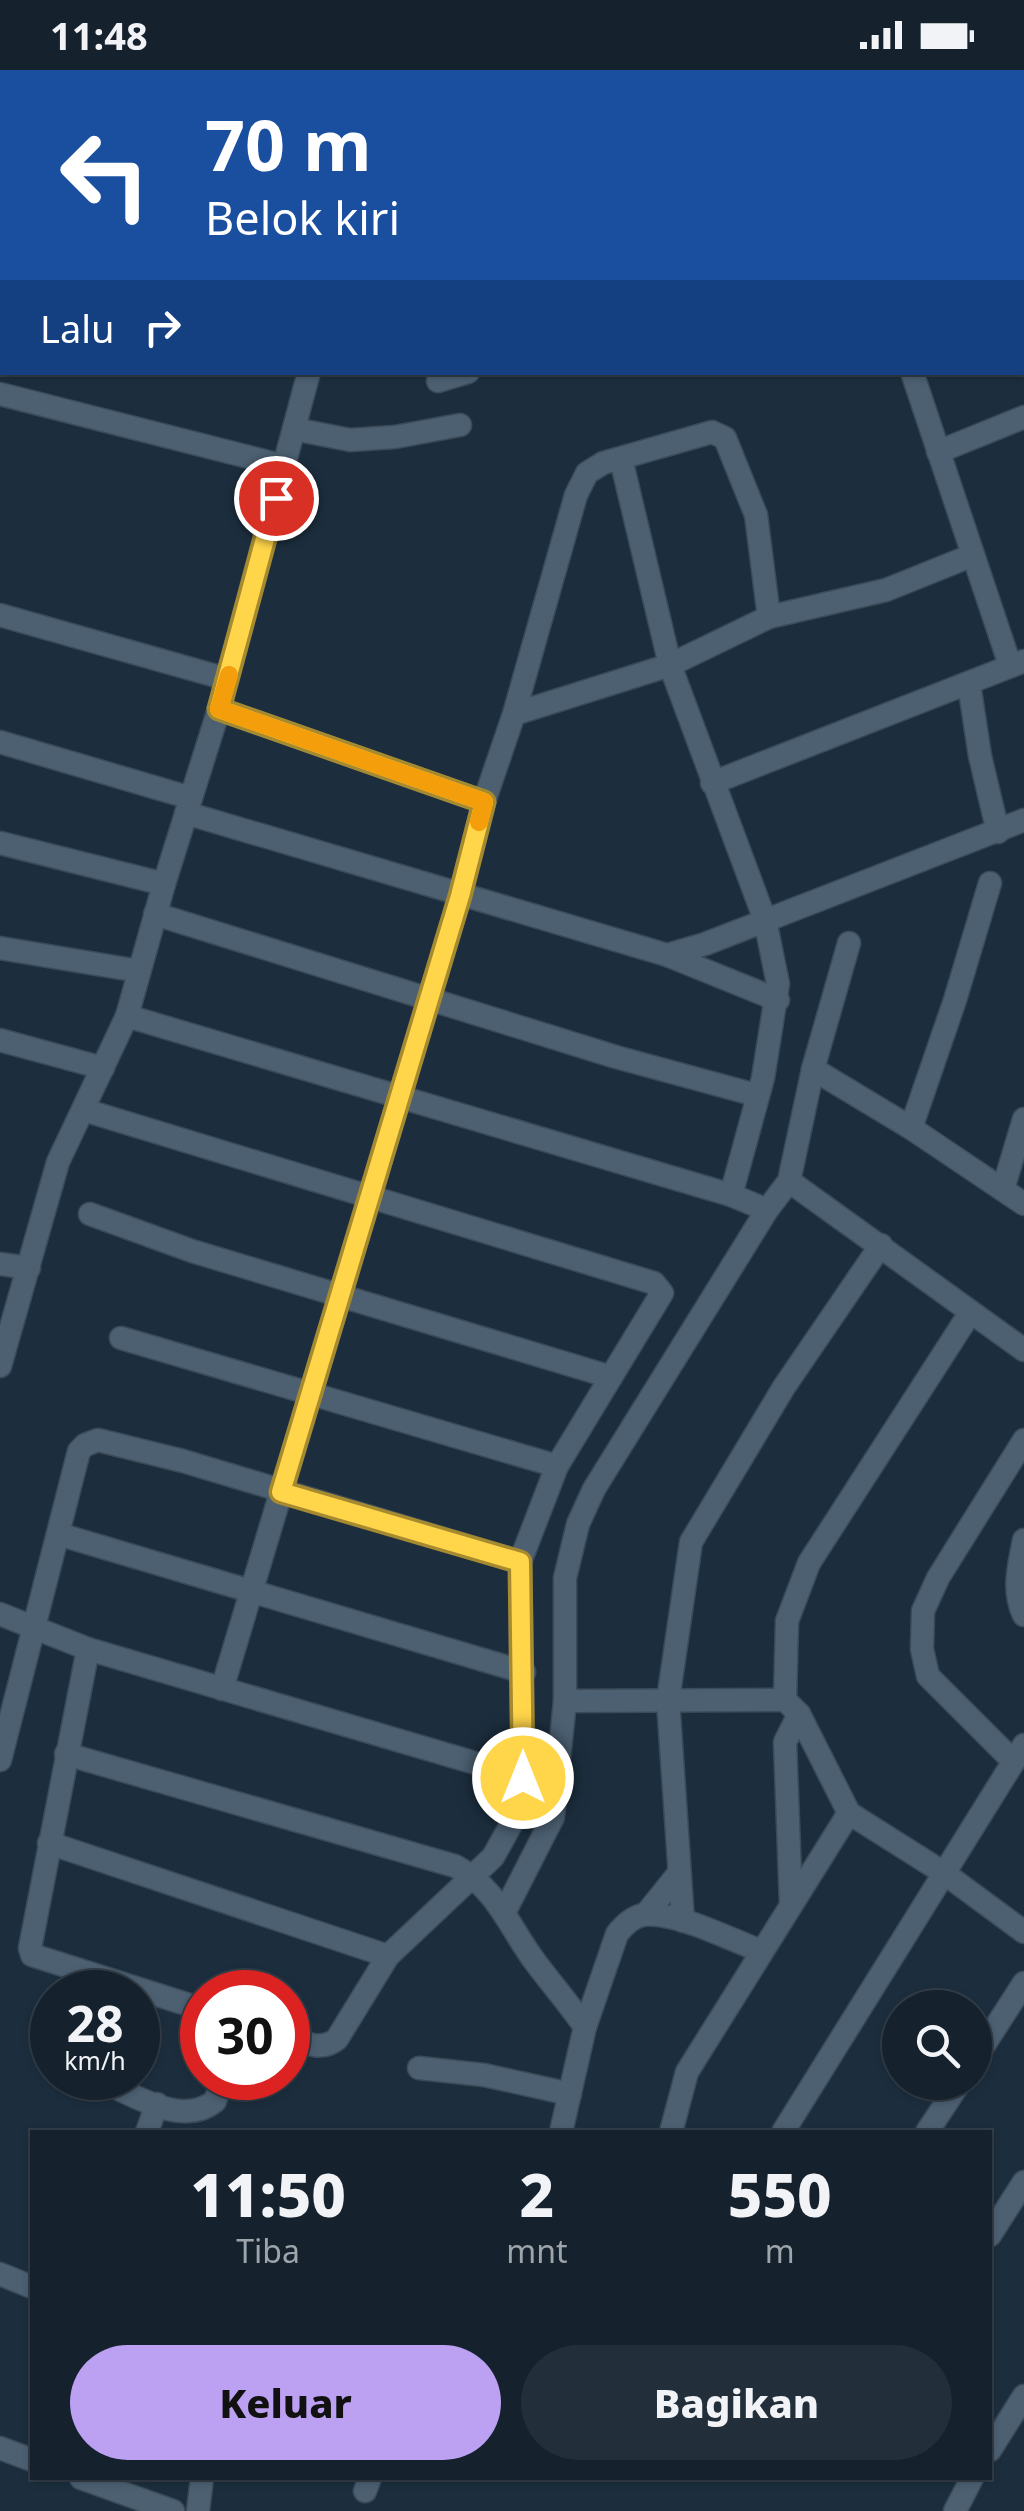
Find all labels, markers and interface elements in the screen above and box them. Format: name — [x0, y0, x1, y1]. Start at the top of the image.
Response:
text: 11:48 — [50, 9, 148, 61]
text: 70 m — [205, 96, 372, 192]
icon: left — [40, 110, 170, 240]
text: Belok kiri — [205, 187, 400, 248]
icon: right — [135, 300, 190, 355]
text: Lalu — [40, 302, 115, 354]
pin — [234, 456, 319, 541]
icon: arrive — [249, 471, 304, 526]
position arrow — [471, 1726, 575, 1830]
speed limit sign: 30 — [180, 1970, 310, 2100]
text: 28 — [66, 1989, 124, 2057]
map controls — [882, 1990, 992, 2100]
button: search — [882, 1990, 992, 2100]
text: km/h — [64, 2043, 126, 2077]
text: 11:50 — [190, 2153, 346, 2235]
text: 2 — [520, 2153, 554, 2235]
text: 550 — [728, 2153, 832, 2235]
text: Tiba — [236, 2229, 300, 2272]
text: mnt — [506, 2229, 568, 2272]
text: m — [765, 2229, 795, 2272]
button: Keluar — [70, 2345, 501, 2460]
button: Bagikan — [521, 2345, 952, 2460]

